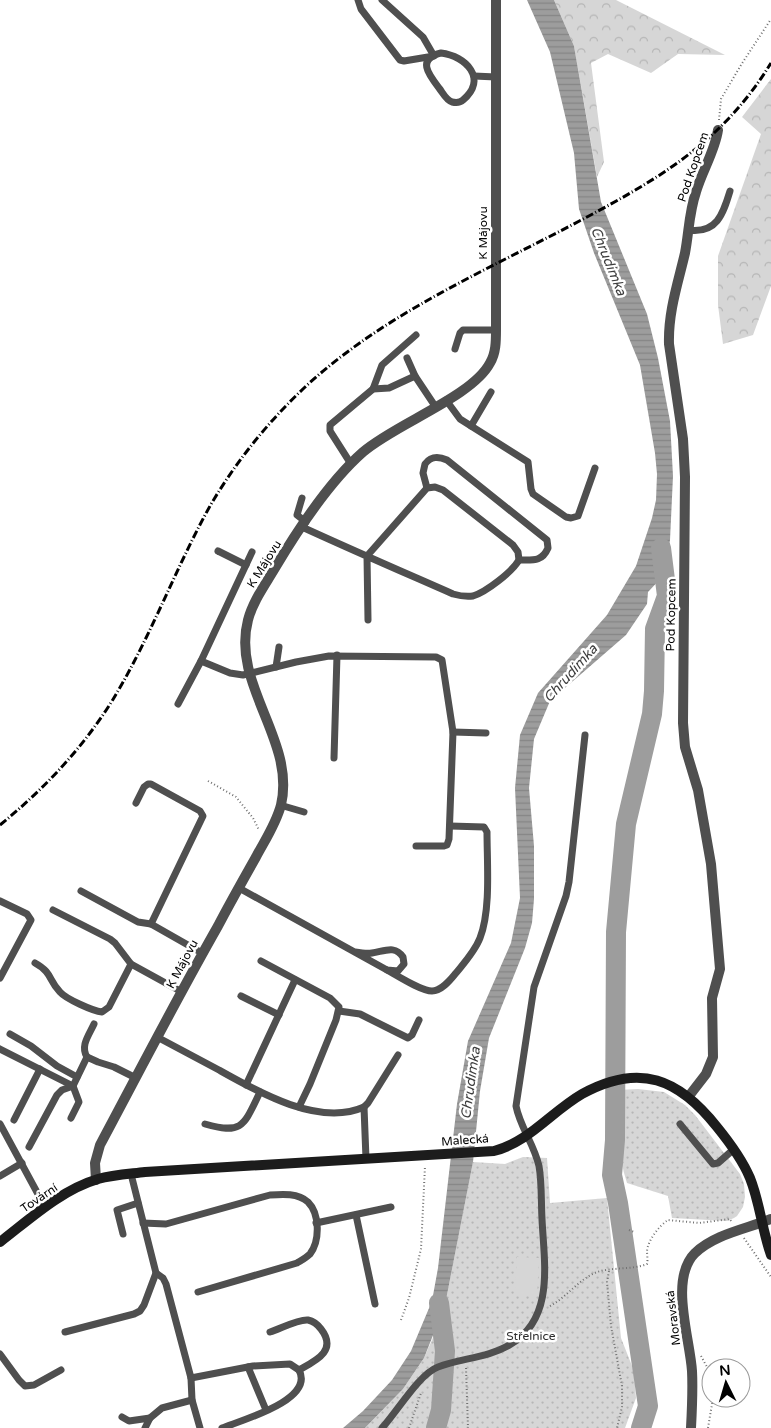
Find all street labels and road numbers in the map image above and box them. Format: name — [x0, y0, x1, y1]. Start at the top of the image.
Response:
street label: Pod Kopcem — [675, 130, 711, 204]
street label: K Májovu — [476, 206, 490, 260]
street label: K Májovu — [244, 538, 284, 590]
street label: Pod Kopcem — [663, 578, 679, 652]
street label: K Májovu — [163, 937, 201, 991]
street label: Malecká — [441, 1131, 489, 1149]
street label: Tovární — [18, 1181, 60, 1215]
street label: Moravská — [663, 1290, 683, 1346]

